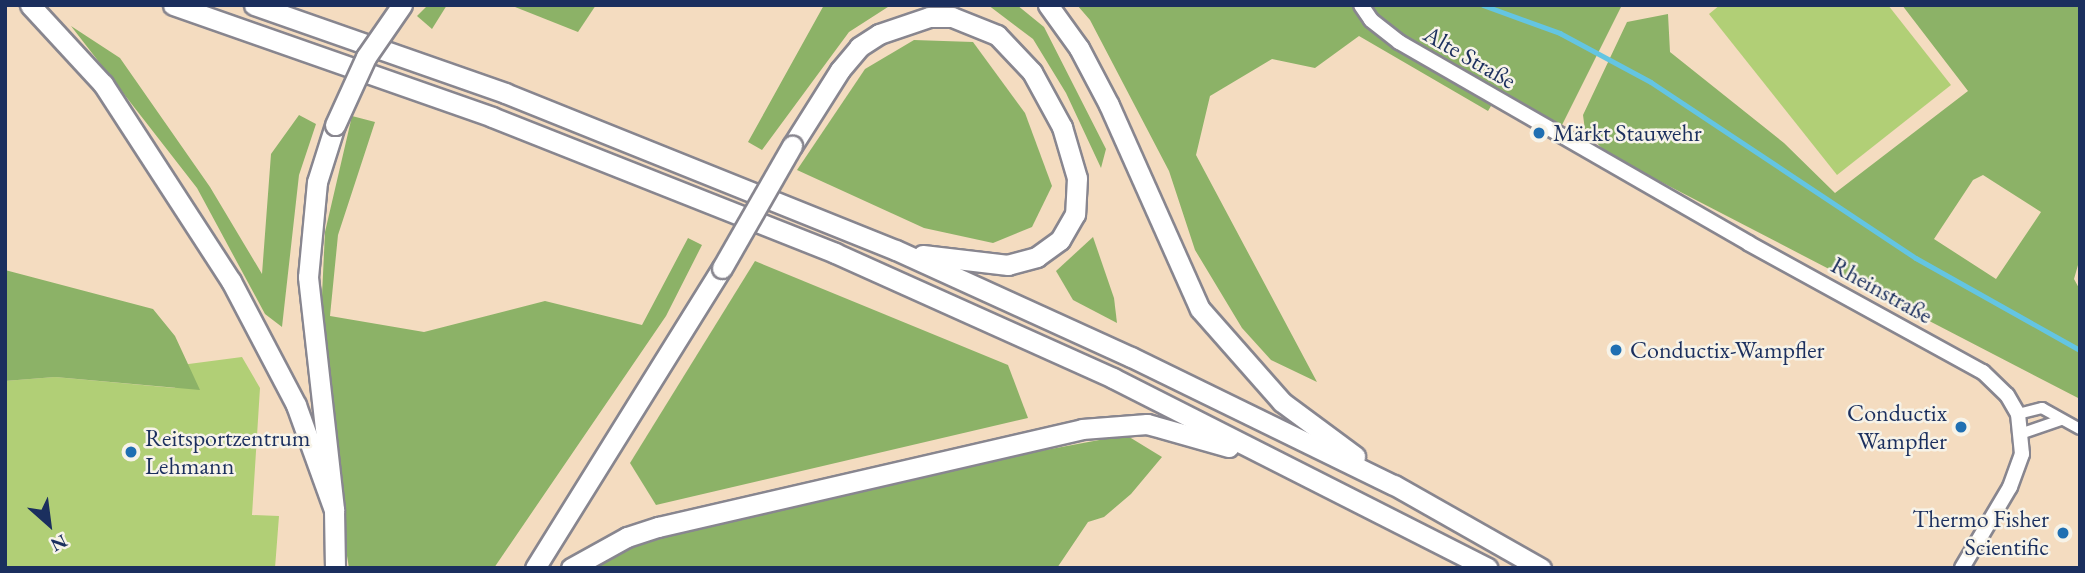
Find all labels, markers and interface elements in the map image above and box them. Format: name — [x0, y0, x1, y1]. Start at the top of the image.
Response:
street label: Alte Straße — [1419, 19, 1521, 95]
place label: Märkt Stauwehr — [1553, 119, 1702, 147]
marker: Märkt Stauwehr — [1531, 125, 1547, 141]
street label: Rheinstraße — [1826, 250, 1938, 330]
place label: Conductix-Wampfler — [1630, 336, 1825, 364]
marker: Conductix-Wampfler — [1608, 342, 1624, 358]
place label: Conductix Wampfler — [1847, 399, 1947, 455]
marker: Conductix Wampfler — [1953, 419, 1969, 435]
place label: Reitsportzentrum Lehmann — [145, 424, 310, 480]
marker: Reitsportzentrum Lehmann — [123, 444, 139, 460]
north arrow — [14, 489, 84, 559]
place label: Thermo Fisher Scientific — [1912, 505, 2049, 561]
marker: Thermo Fisher Scientific — [2055, 525, 2071, 541]
text: N — [46, 528, 72, 558]

